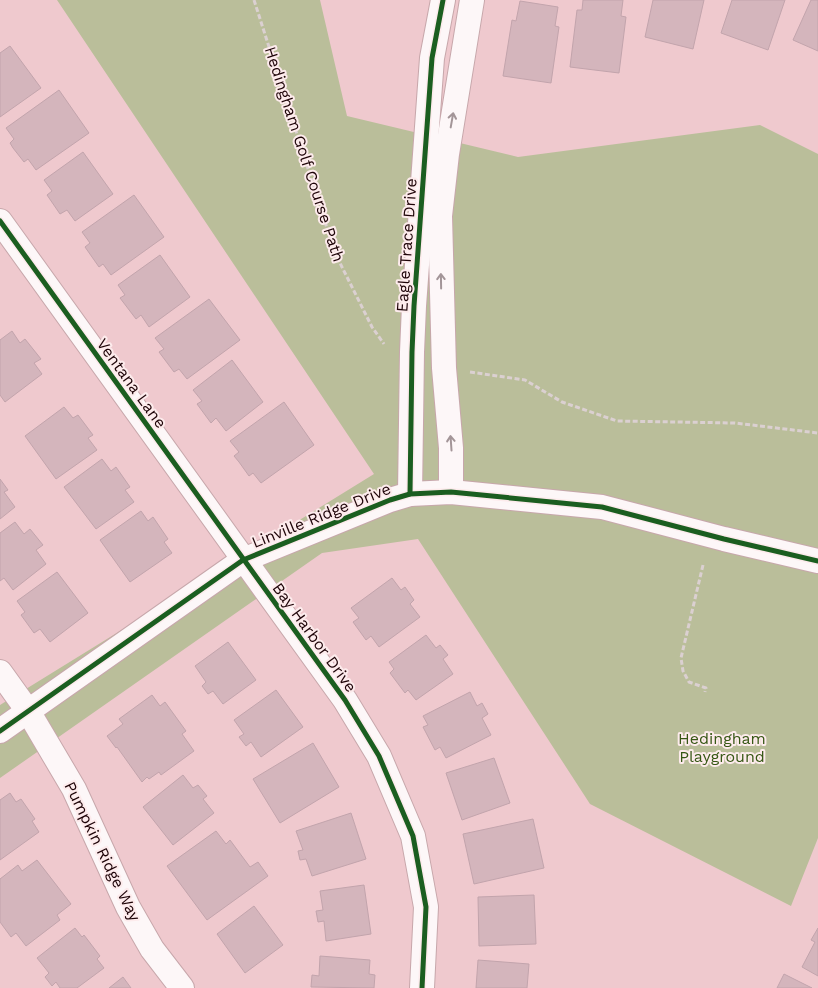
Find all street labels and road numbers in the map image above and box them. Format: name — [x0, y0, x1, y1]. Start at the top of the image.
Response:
street label: Hedingham Golf Course Path — [261, 44, 348, 264]
street label: Eagle Trace Drive — [392, 177, 421, 313]
street label: Ventana Lane — [93, 335, 171, 432]
street label: Linville Ridge Drive — [249, 479, 394, 552]
street label: Bay Harbor Drive — [269, 579, 361, 696]
street label: Pumpkin Ridge Way — [61, 778, 145, 925]

